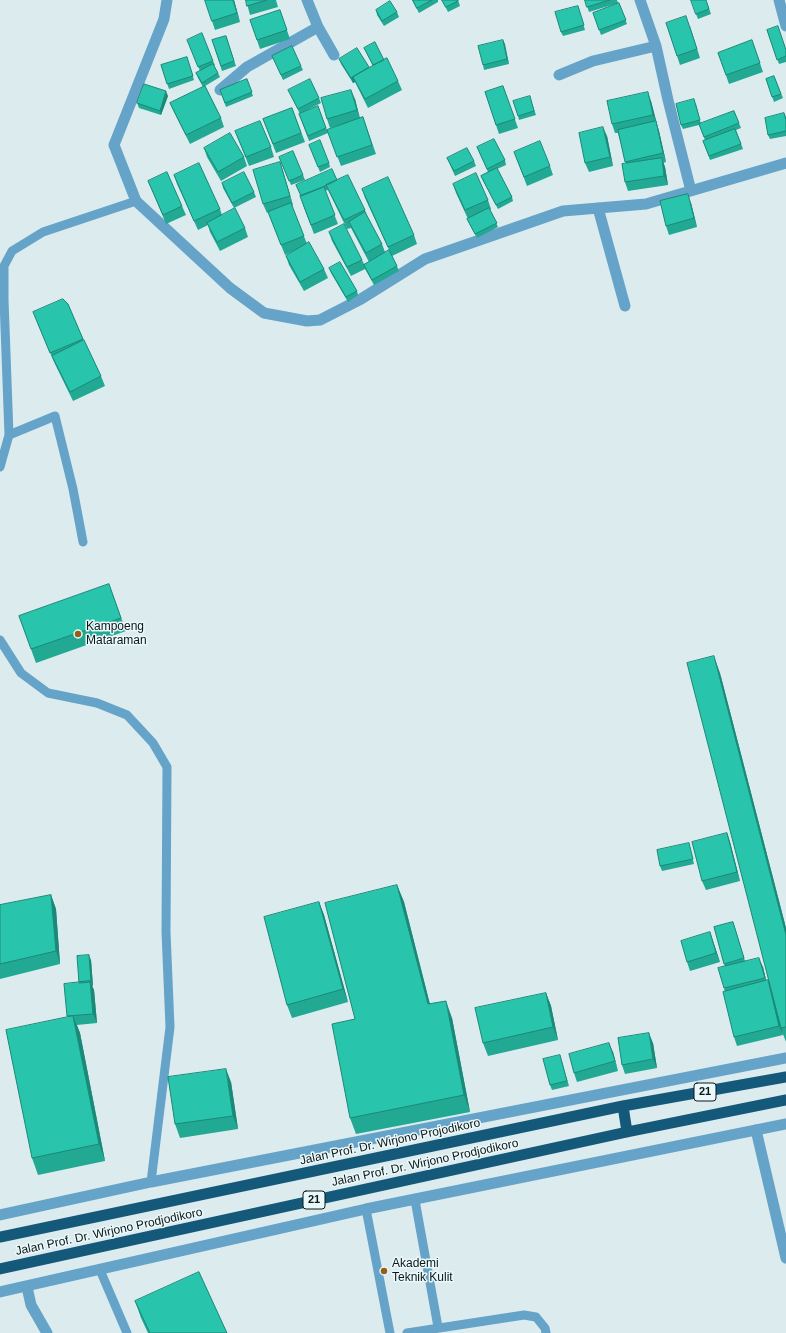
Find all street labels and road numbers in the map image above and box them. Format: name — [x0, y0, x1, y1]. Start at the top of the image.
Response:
road number: 21 — [694, 1083, 716, 1101]
street label: Jalan Prof. Dr. Wirjono Projodikoro — [298, 1116, 482, 1168]
street label: Jalan Prof. Dr. Wirjono Prodjodikoro — [330, 1136, 520, 1190]
road number: 21 — [303, 1191, 325, 1209]
street label: Jalan Prof. Dr. Wirjono Prodjodikoro — [14, 1205, 204, 1259]

